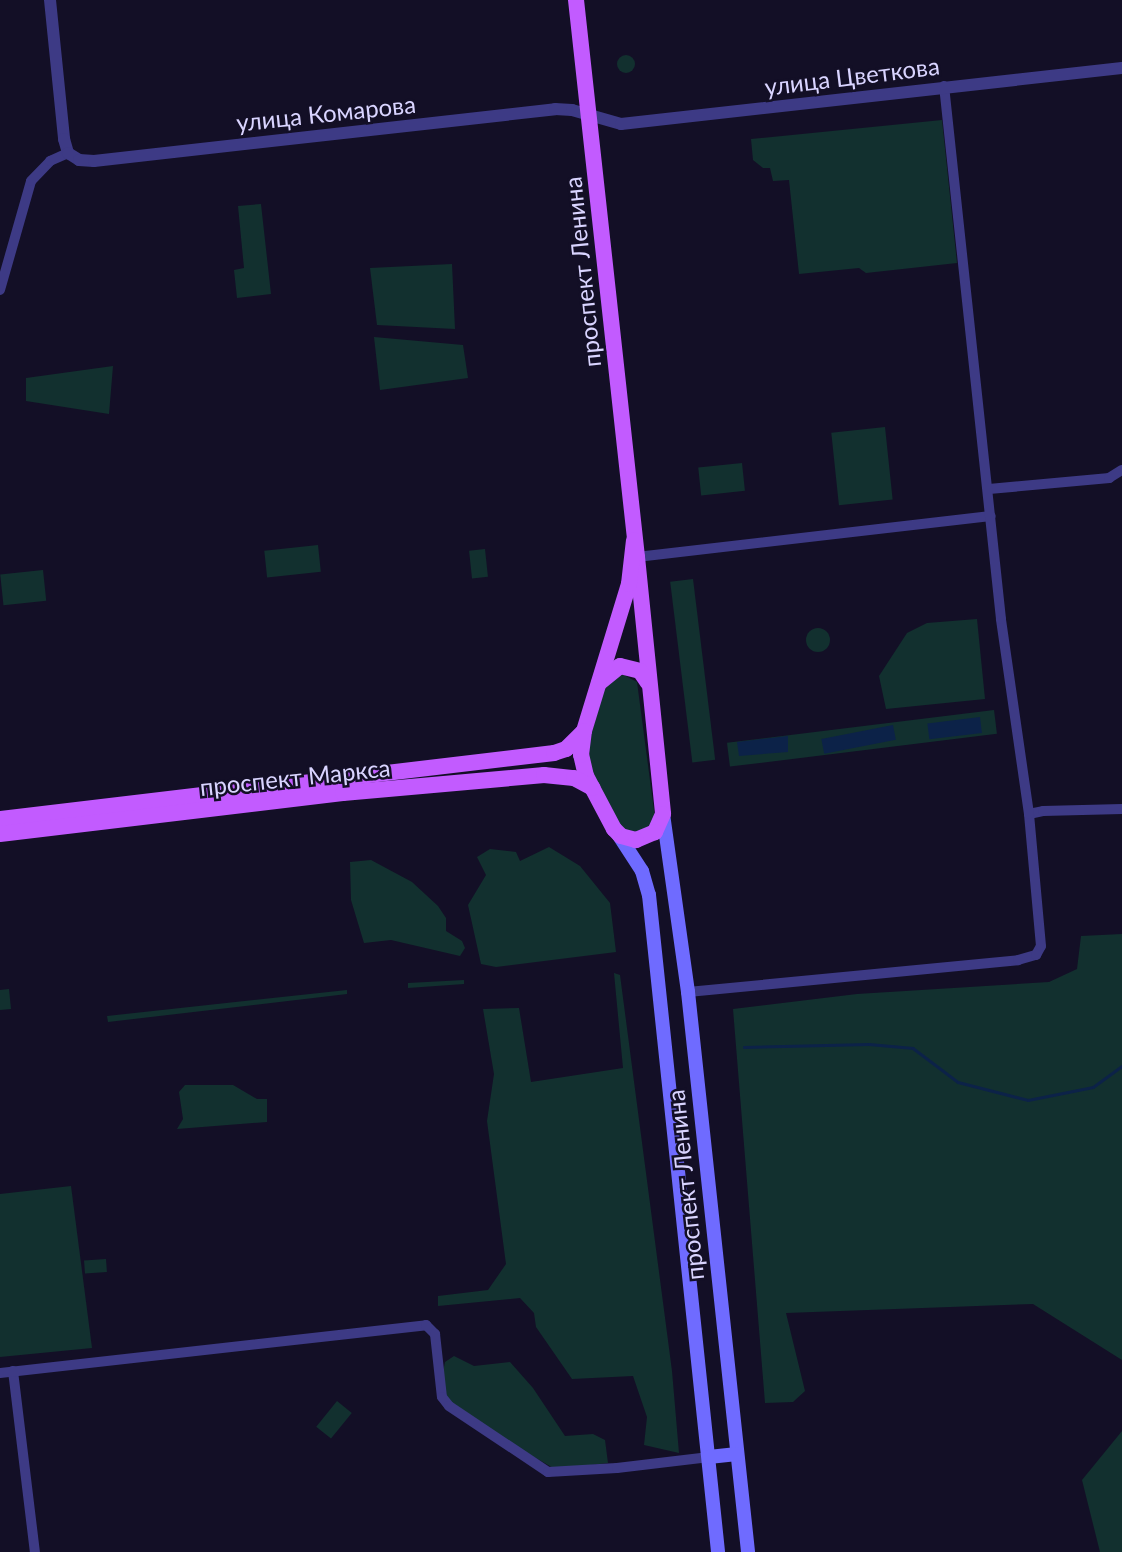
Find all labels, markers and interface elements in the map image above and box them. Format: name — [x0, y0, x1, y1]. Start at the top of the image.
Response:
street label: улица Цветкова — [763, 51, 941, 101]
street label: улица Комарова — [235, 89, 417, 137]
street label: проспект Ленина — [558, 175, 606, 369]
street label: проспект Маркса — [198, 753, 392, 801]
street label: проспект Ленина — [661, 1088, 709, 1282]

